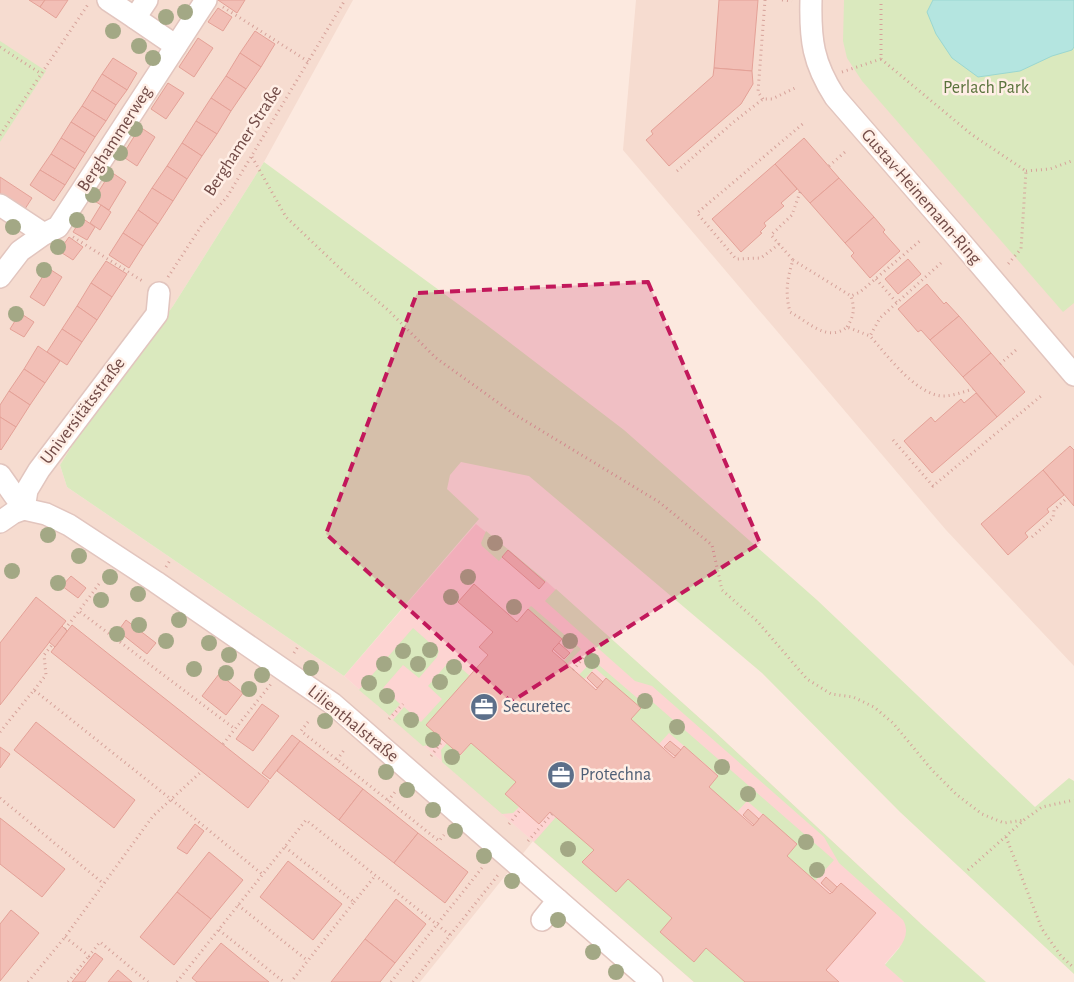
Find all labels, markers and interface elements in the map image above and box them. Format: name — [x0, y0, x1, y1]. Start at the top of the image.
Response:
park label: Perlach Park — [943, 79, 1030, 97]
street label: Berghammerweg — [74, 83, 156, 195]
street label: Berghamer Straße — [201, 83, 285, 199]
street label: Gustav-Heinemann-Ring — [858, 126, 985, 268]
street label: Universitätsstraße — [37, 354, 129, 468]
street label: Lilienthalstraße — [304, 682, 402, 766]
office icon: Securetec — [469, 692, 499, 722]
place label: Securetec — [503, 698, 570, 716]
office icon: Protechna — [546, 760, 576, 790]
place label: Protechna — [580, 766, 651, 784]

